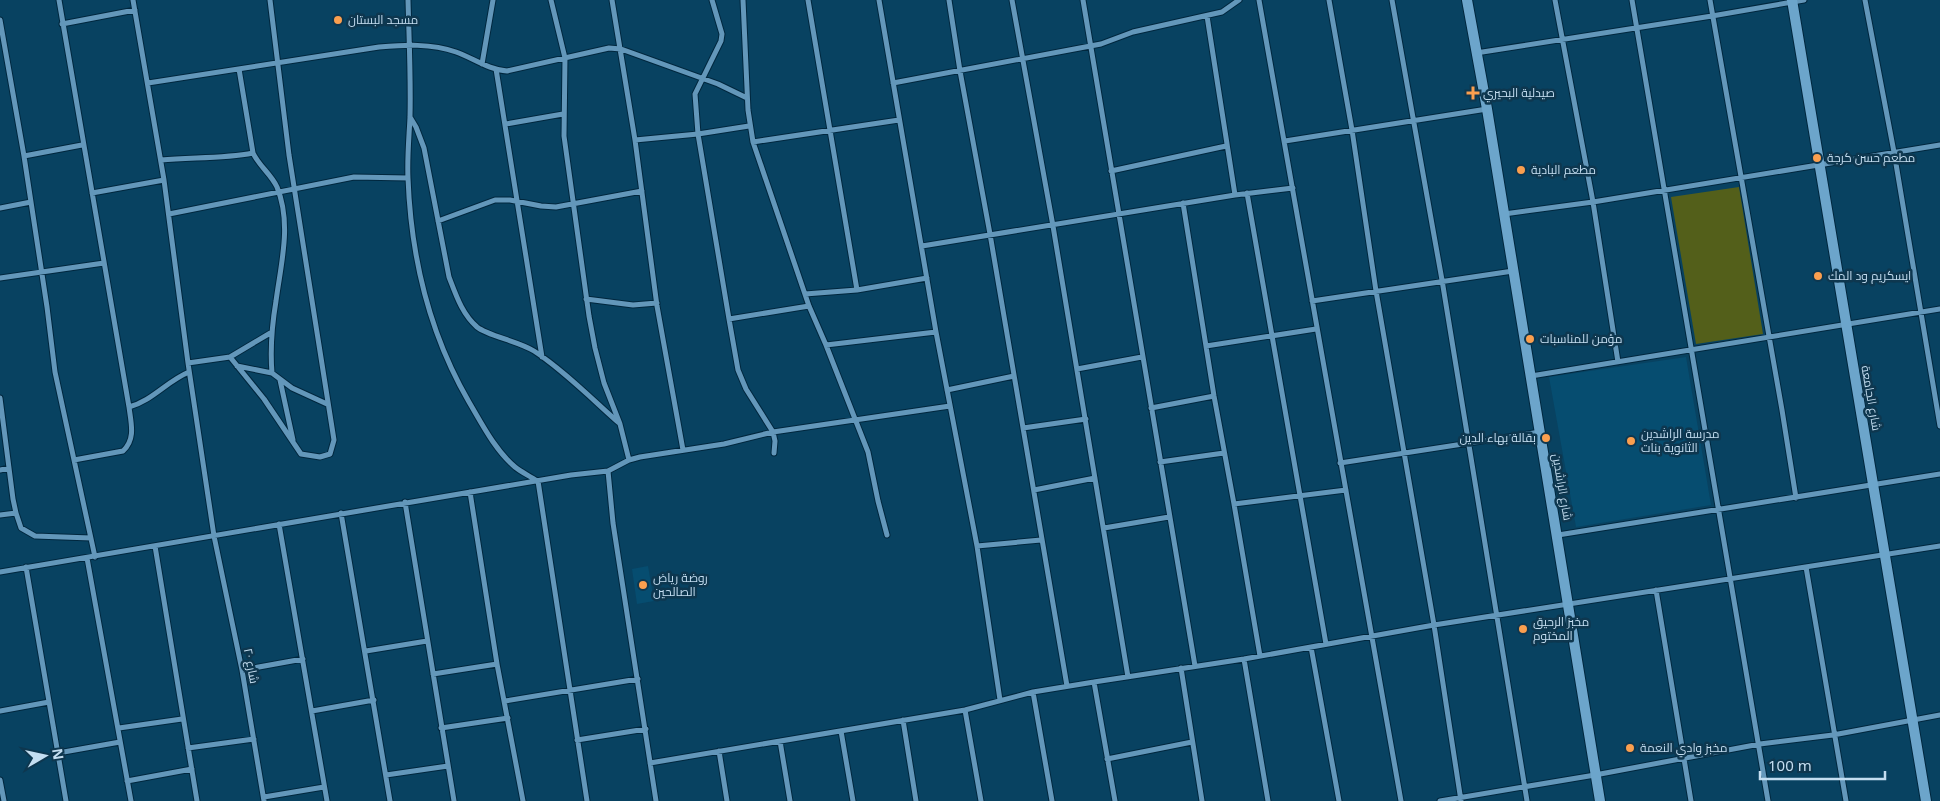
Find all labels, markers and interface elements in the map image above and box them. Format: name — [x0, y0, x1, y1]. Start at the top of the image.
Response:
place label: مسجد البستان — [348, 11, 418, 28]
marker: مسجد البستان — [332, 14, 344, 26]
place label: صيدلية البحيري — [1483, 84, 1555, 103]
marker: صيدلية البحيري — [1467, 87, 1479, 99]
place label: مطعم حسن كرجة — [1827, 149, 1915, 166]
marker: مطعم حسن كرجة — [1811, 152, 1823, 164]
place label: مطعم البادية — [1531, 161, 1596, 178]
marker: مطعم البادية — [1515, 164, 1527, 176]
place label: ايسكريم ود المك — [1828, 267, 1911, 284]
marker: ايسكريم ود المك — [1812, 270, 1824, 282]
place label: مؤمن للمناسبات — [1540, 330, 1622, 347]
marker: مؤمن للمناسبات — [1524, 333, 1536, 345]
street label: شارع الجامعة — [1857, 364, 1886, 432]
place label: مدرسة الراشدين الثانوية بنات — [1641, 425, 1720, 456]
place label: بقالة بهاء الدين — [1459, 429, 1536, 446]
marker: بقالة بهاء الدين — [1540, 432, 1552, 444]
marker: مدرسة الراشدين الثانوية بنات — [1625, 435, 1637, 447]
street label: شارع الراشدين — [1548, 452, 1577, 522]
place label: روضة رياض الصالحين — [653, 569, 708, 600]
marker: روضة رياض الصالحين — [637, 579, 649, 591]
place label: مخبز الرحيق المختوم — [1533, 613, 1589, 644]
marker: مخبز الرحيق المختوم — [1517, 623, 1529, 635]
street label: شارع ٢٠ — [240, 647, 263, 685]
north arrow — [20, 731, 70, 781]
place label: مخبز وادي النعمة — [1640, 739, 1727, 758]
marker: مخبز وادي النعمة — [1624, 742, 1636, 754]
text: N — [48, 747, 69, 761]
scale bar — [1760, 748, 1885, 780]
text: 100 m — [1768, 755, 1812, 775]

